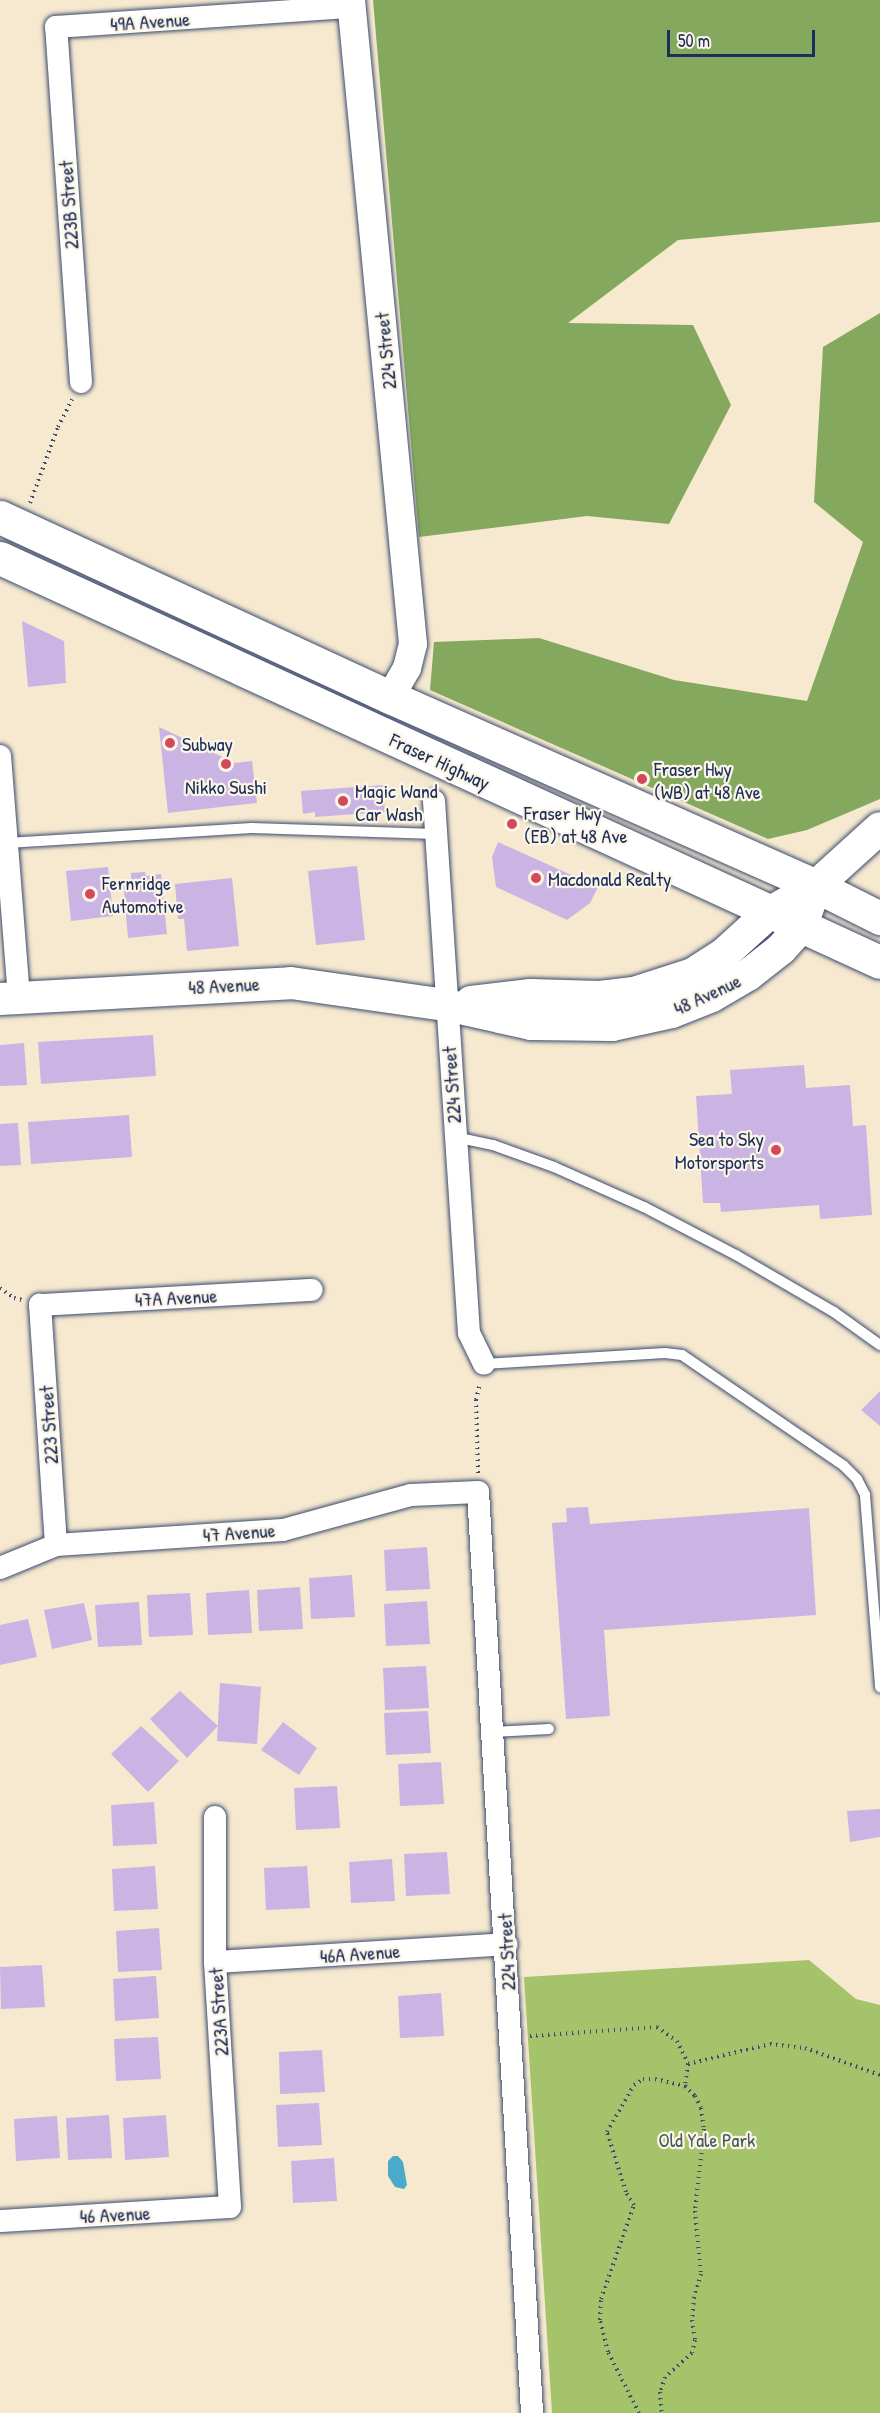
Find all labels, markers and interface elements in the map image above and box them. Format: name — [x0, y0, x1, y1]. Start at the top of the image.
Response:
street label: 49A Avenue — [109, 6, 191, 36]
scale bar — [670, 18, 818, 56]
text: 50 m — [678, 28, 710, 53]
street label: 223B Street — [53, 160, 83, 250]
street label: 224 Street — [369, 311, 401, 391]
street label: Fraser Highway — [386, 727, 494, 795]
place label: Subway — [182, 731, 233, 755]
marker: Subway — [163, 736, 177, 750]
place label: Fraser Hwy (WB) at 48 Ave — [654, 756, 761, 803]
marker: Nikko Sushi — [219, 757, 233, 771]
marker: Fraser Hwy (WB) at 48 Ave — [635, 772, 649, 786]
place label: Nikko Sushi — [185, 774, 267, 798]
place label: Magic Wand Car Wash — [355, 778, 437, 825]
marker: Magic Wand Car Wash — [336, 794, 350, 808]
place label: Fraser Hwy (EB) at 48 Ave — [524, 801, 627, 848]
marker: Fraser Hwy (EB) at 48 Ave — [505, 817, 519, 831]
place label: Macdonald Realty — [548, 866, 671, 890]
place label: Fernridge Automotive — [102, 870, 184, 917]
marker: Macdonald Realty — [529, 871, 543, 885]
marker: Fernridge Automotive — [83, 887, 97, 901]
street label: 48 Avenue — [670, 968, 744, 1020]
street label: 48 Avenue — [188, 971, 260, 999]
street label: 224 Street — [436, 1046, 466, 1124]
place label: Sea to Sky Motorsports — [675, 1126, 764, 1173]
marker: Sea to Sky Motorsports — [769, 1143, 783, 1157]
street label: 47A Avenue — [134, 1283, 218, 1311]
street label: 223 Street — [33, 1385, 63, 1465]
street label: 47 Avenue — [202, 1517, 276, 1547]
street label: 224 Street — [492, 1913, 520, 1991]
street label: 46A Avenue — [319, 1938, 401, 1968]
street label: 223A Street — [203, 1967, 233, 2057]
park label: Old Yale Park — [659, 2127, 755, 2151]
street label: 46 Avenue — [79, 2200, 151, 2228]

